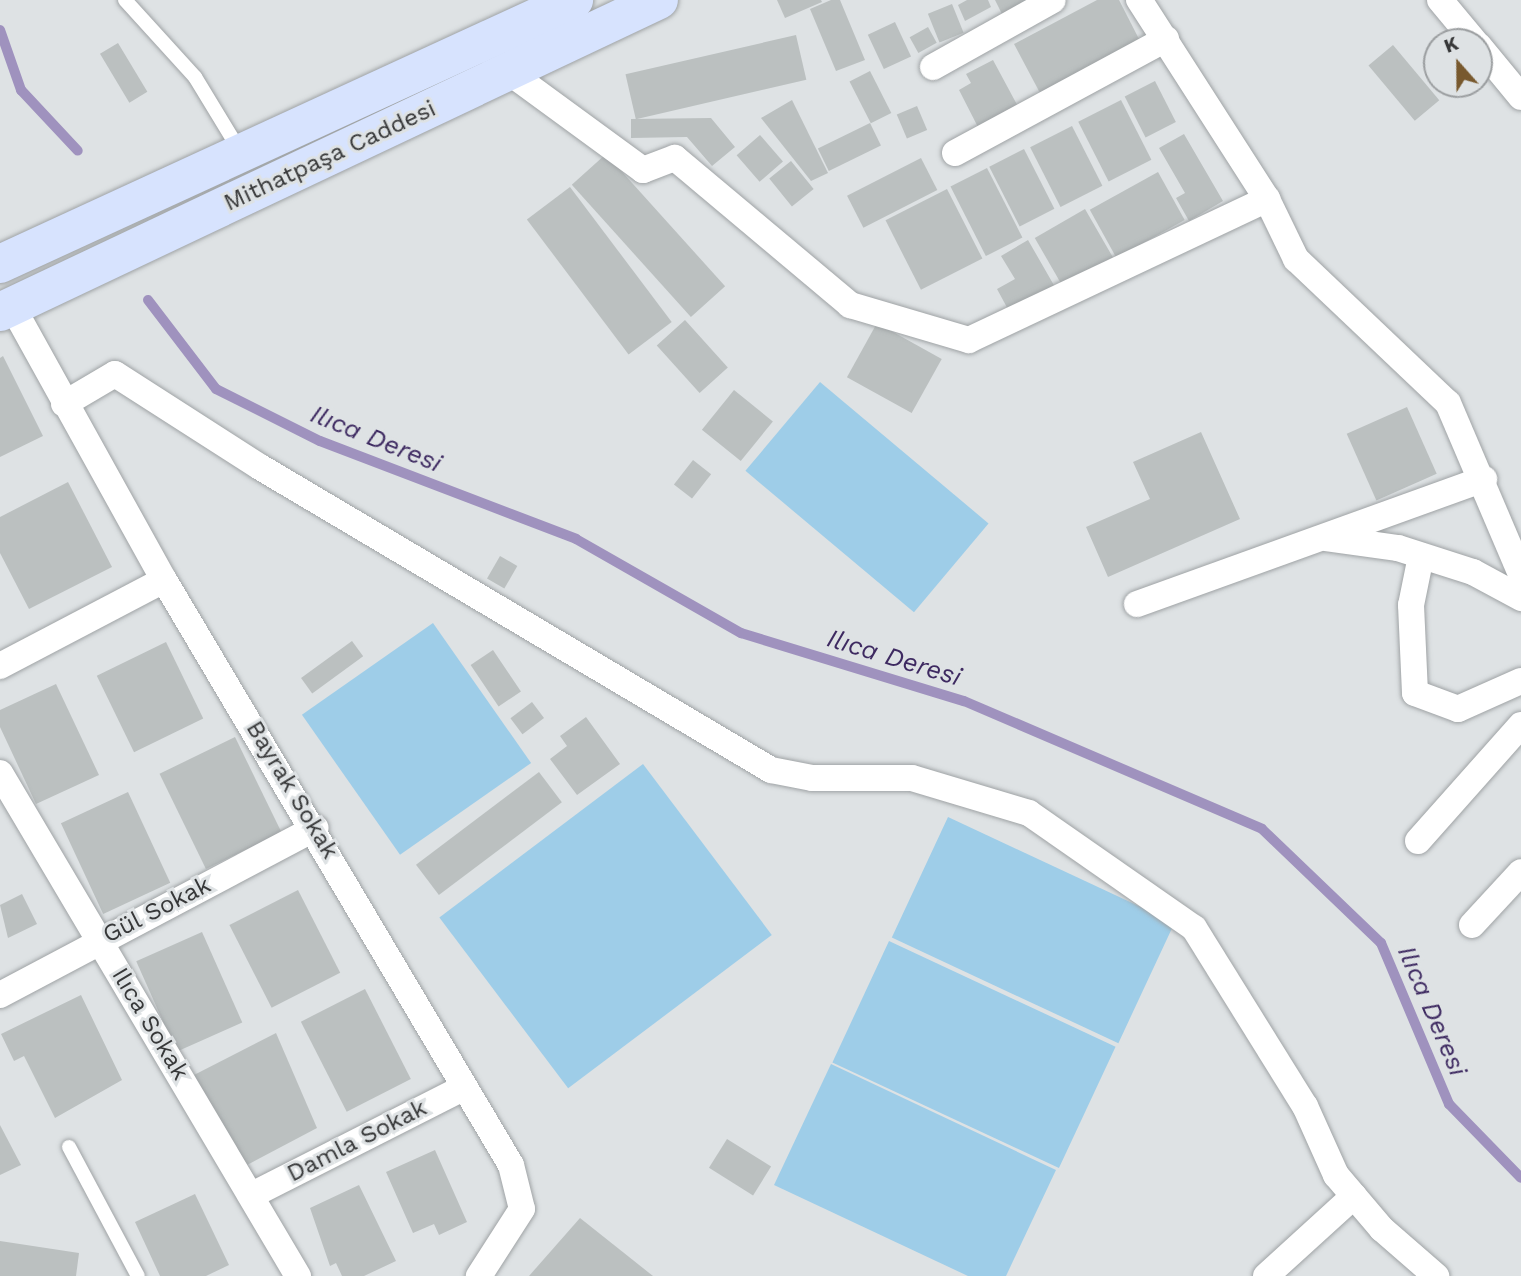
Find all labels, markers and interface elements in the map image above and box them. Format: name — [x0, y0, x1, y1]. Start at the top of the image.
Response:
north arrow — [1423, 28, 1493, 98]
text: K — [1441, 32, 1461, 58]
street label: Mithatpaşa Caddesi — [219, 94, 441, 218]
water label: Ilıca Deresi — [306, 399, 446, 479]
water label: Ilıca Deresi — [823, 623, 965, 693]
street label: Bayrak Sokak — [239, 716, 345, 864]
street label: Gül Sokak — [98, 870, 216, 950]
water label: Ilıca Deresi — [1391, 941, 1473, 1081]
street label: Ilıca Sokak — [105, 962, 195, 1086]
street label: Damla Sokak — [282, 1093, 432, 1189]

